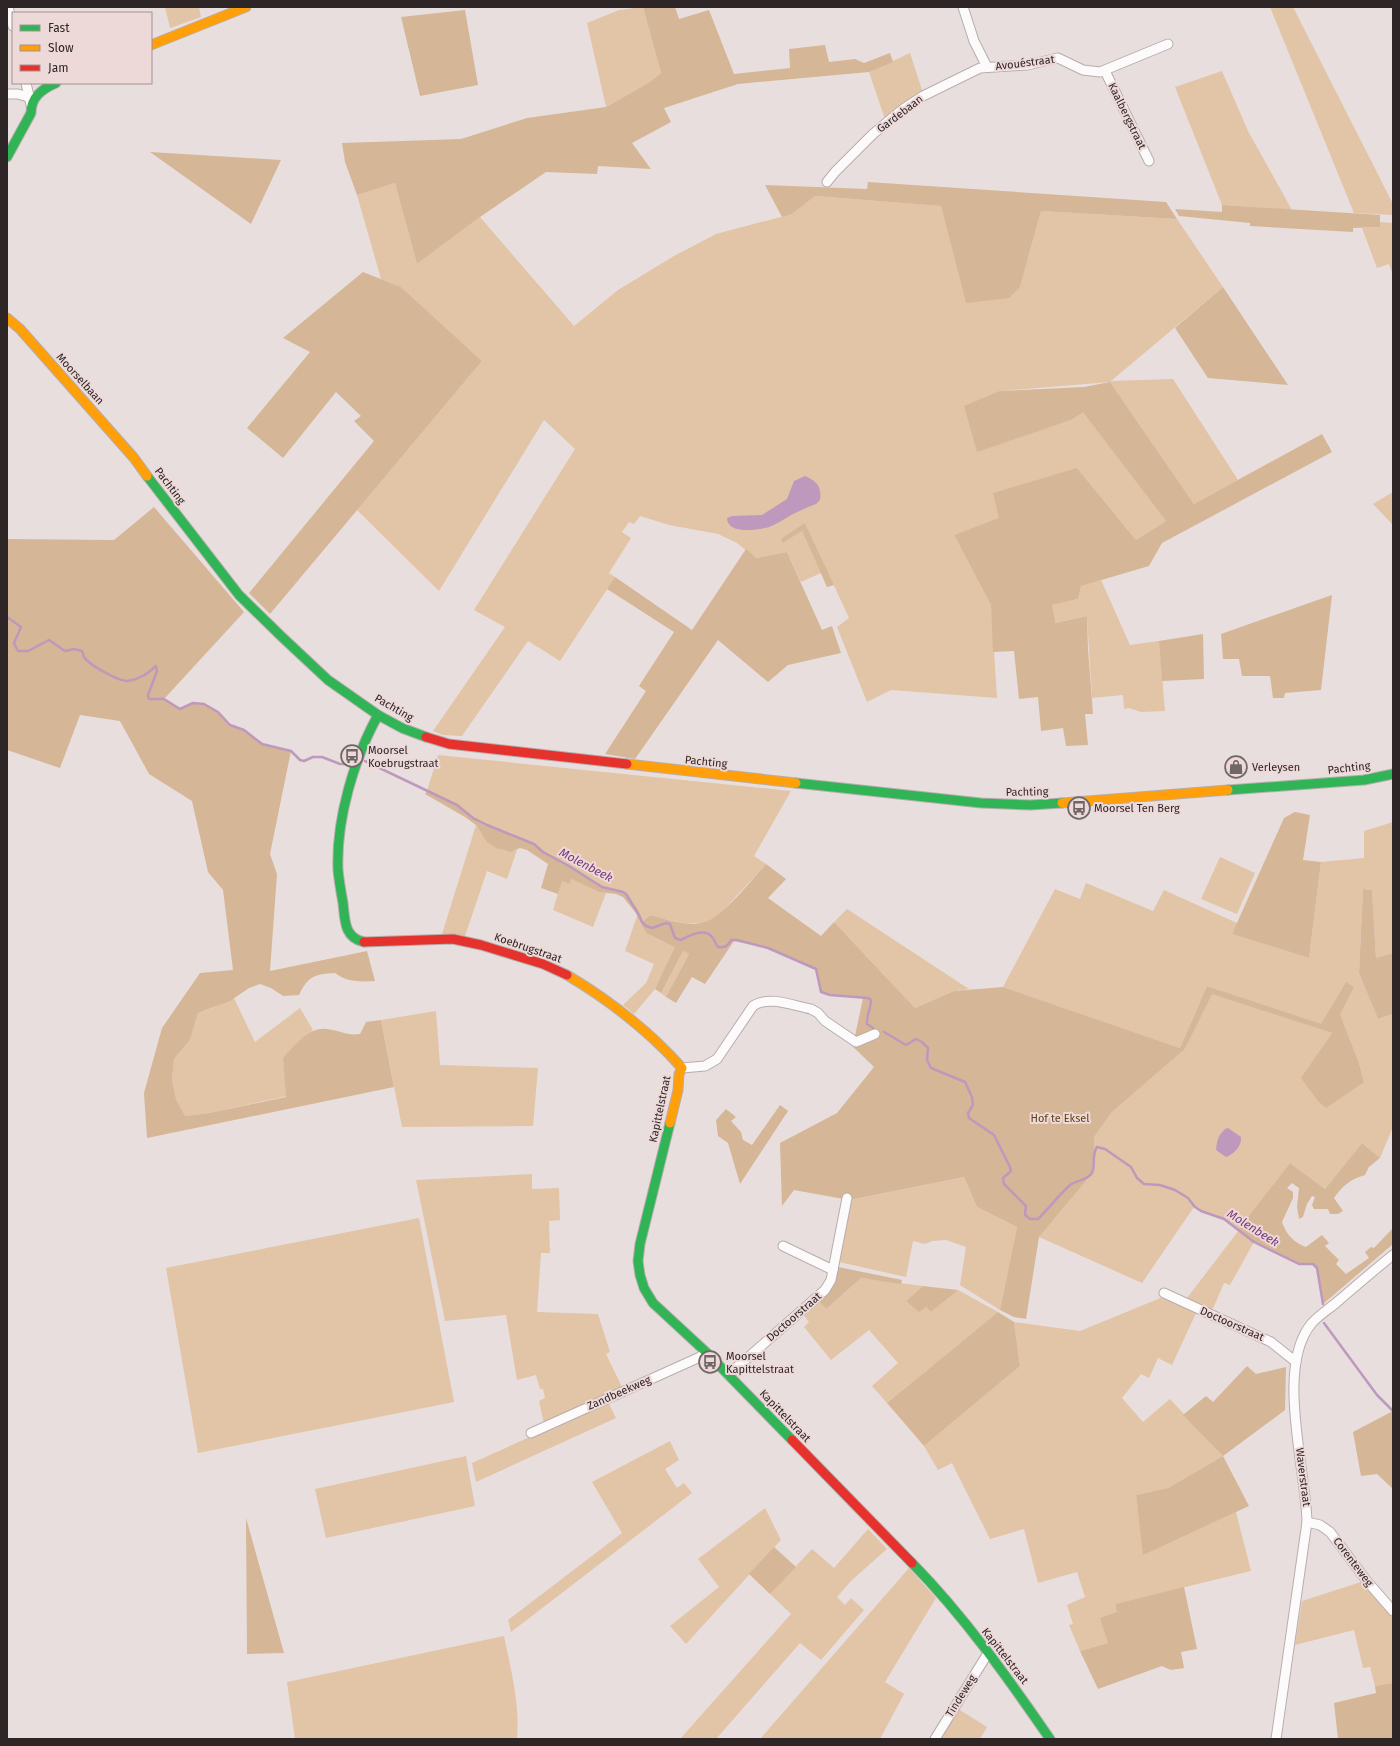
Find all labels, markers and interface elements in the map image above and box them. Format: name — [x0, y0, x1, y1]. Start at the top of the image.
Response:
legend — [12, 12, 152, 84]
text: Fast — [48, 21, 70, 35]
text: Slow — [48, 41, 74, 55]
street label: Avouéstraat — [995, 53, 1055, 73]
text: Jam — [48, 61, 68, 75]
street label: Kaalbergstraat — [1105, 81, 1149, 151]
street label: Gardebaan — [874, 92, 926, 136]
street label: Moorselbaan — [54, 351, 106, 407]
street label: Pachting — [152, 465, 188, 507]
street label: Pachting — [372, 692, 416, 724]
bus stop icon: Moorsel Koebrugstraat — [339, 743, 365, 769]
place label: Moorsel Koebrugstraat — [368, 744, 438, 770]
street label: Pachting — [684, 753, 728, 771]
shop icon: Verleysen — [1223, 754, 1249, 780]
street label: Pachting — [1327, 759, 1371, 777]
place label: Verleysen — [1252, 761, 1300, 774]
street label: Pachting — [1006, 785, 1049, 799]
bus stop icon: Moorsel Ten Berg — [1066, 795, 1092, 821]
place label: Moorsel Ten Berg — [1094, 802, 1180, 815]
water label: Molenbeek — [557, 845, 616, 885]
street label: Koebrugstraat — [493, 930, 563, 966]
street label: Kapittelstraat — [647, 1074, 673, 1144]
park label: Hof te Eksel — [1030, 1112, 1090, 1125]
water label: Molenbeek — [1224, 1207, 1282, 1250]
street label: Doctoorstraat — [764, 1290, 824, 1344]
street label: Doctoorstraat — [1198, 1304, 1266, 1344]
bus stop icon: Moorsel Kapittelstraat — [697, 1349, 723, 1375]
place label: Moorsel Kapittelstraat — [726, 1350, 794, 1376]
street label: Zandbeekweg — [585, 1373, 653, 1413]
street label: Kapittelstraat — [757, 1387, 813, 1445]
street label: Waverstraat — [1293, 1447, 1313, 1507]
street label: Corenteweg — [1330, 1535, 1376, 1589]
street label: Kapittelstraat — [979, 1625, 1031, 1687]
street label: Tindeweg — [943, 1672, 979, 1720]

